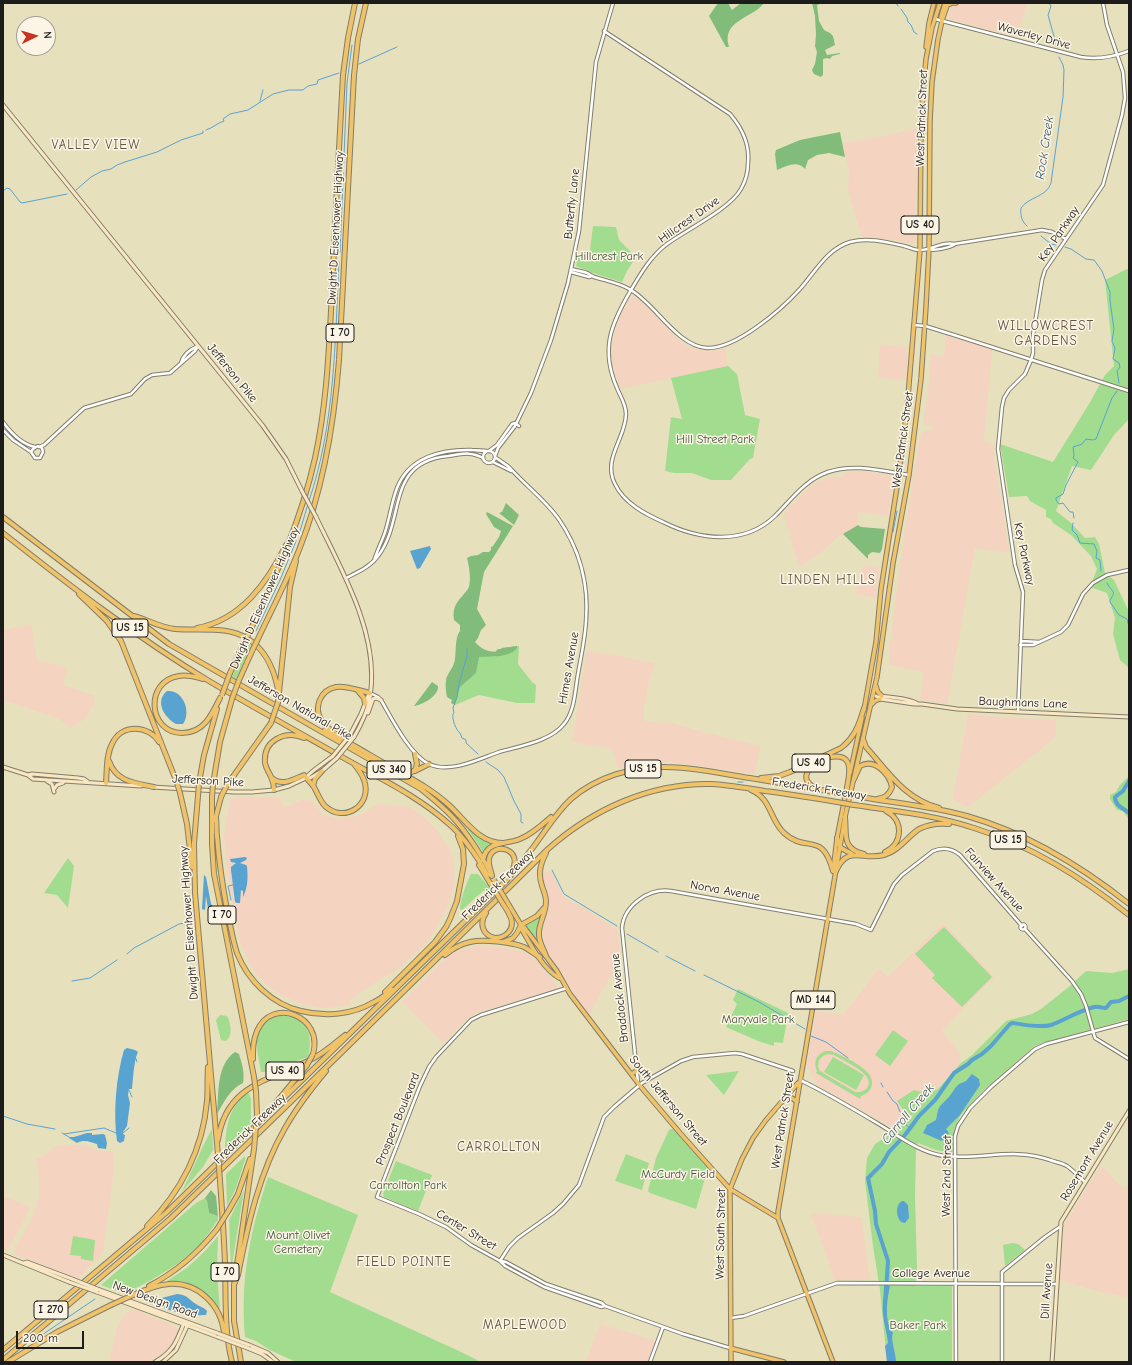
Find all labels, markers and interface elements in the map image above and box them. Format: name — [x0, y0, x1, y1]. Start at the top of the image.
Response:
north arrow — [16, 16, 56, 56]
street label: Waverley Drive — [996, 19, 1072, 53]
text: N — [41, 31, 54, 39]
street label: West Patrick Street — [913, 69, 931, 167]
water label: Rock Creek — [1032, 115, 1058, 181]
district label: VALLEY VIEW — [52, 137, 140, 153]
street label: Dwight D Eisenhower Highway — [325, 151, 347, 305]
street label: Butterfly Lane — [561, 168, 583, 240]
street label: Hillcrest Drive — [656, 194, 722, 246]
street label: Key Parkway — [1035, 204, 1083, 264]
road number: US 40 — [901, 216, 939, 234]
park label: Hillcrest Park — [575, 250, 643, 264]
district label: WILLOWCREST GARDENS — [998, 318, 1094, 349]
road number: I 70 — [326, 324, 354, 342]
street label: Jefferson Pike — [204, 341, 260, 405]
street label: West Patrick Street — [889, 391, 917, 489]
park label: Hill Street Park — [676, 433, 754, 447]
street label: Key Parkway — [1010, 521, 1038, 587]
street label: Dwight D Eisenhower Highway — [227, 525, 303, 671]
district label: LINDEN HILLS — [780, 572, 876, 588]
road number: US 15 — [112, 619, 148, 637]
street label: Himes Avenue — [556, 631, 582, 705]
street label: Jefferson National Pike — [245, 672, 355, 744]
street label: Baughmans Lane — [978, 694, 1068, 712]
road number: US 40 — [792, 754, 830, 772]
road number: US 15 — [625, 760, 661, 778]
road number: US 340 — [367, 761, 411, 779]
street label: Jefferson Pike — [172, 772, 244, 790]
street label: Frederick Freeway — [771, 774, 867, 804]
road number: US 15 — [990, 831, 1026, 849]
street label: Fairview Avenue — [961, 845, 1027, 915]
street label: Dwight D Eisenhower Highway — [176, 846, 202, 1000]
street label: Frederick Freeway — [459, 847, 537, 923]
street label: Norva Avenue — [689, 878, 761, 904]
road number: I 70 — [208, 906, 236, 924]
street label: Braddock Avenue — [608, 953, 632, 1043]
road number: MD 144 — [791, 991, 835, 1009]
park label: Maryvale Park — [722, 1013, 794, 1027]
street label: South Jefferson Street — [626, 1053, 710, 1149]
road number: US 40 — [266, 1062, 304, 1080]
street label: Prospect Boulevard — [373, 1071, 423, 1167]
street label: West Patrick Street — [768, 1072, 798, 1170]
water label: Carroll Creek — [878, 1081, 938, 1147]
street label: Frederick Freeway — [211, 1091, 289, 1167]
street label: Rosemont Avenue — [1057, 1118, 1117, 1204]
street label: West 2nd Street — [939, 1135, 955, 1217]
district label: CARROLLTON — [457, 1139, 541, 1155]
park label: McCurdy Field — [641, 1168, 715, 1182]
park label: Carrollton Park — [369, 1179, 447, 1193]
street label: West South Street — [713, 1188, 729, 1280]
street label: Center Street — [433, 1206, 499, 1254]
park label: Mount Olivet Cemetery — [266, 1229, 330, 1257]
district label: FIELD POINTE — [357, 1254, 451, 1270]
road number: I 70 — [211, 1263, 239, 1281]
street label: Dill Avenue — [1038, 1263, 1056, 1319]
street label: College Avenue — [892, 1267, 970, 1281]
street label: New Design Road — [111, 1278, 199, 1322]
road number: I 270 — [34, 1301, 68, 1319]
district label: MAPLEWOOD — [483, 1317, 567, 1333]
park label: Baker Park — [890, 1319, 946, 1333]
scale bar — [18, 1323, 86, 1349]
text: 200 m — [23, 1331, 58, 1345]

